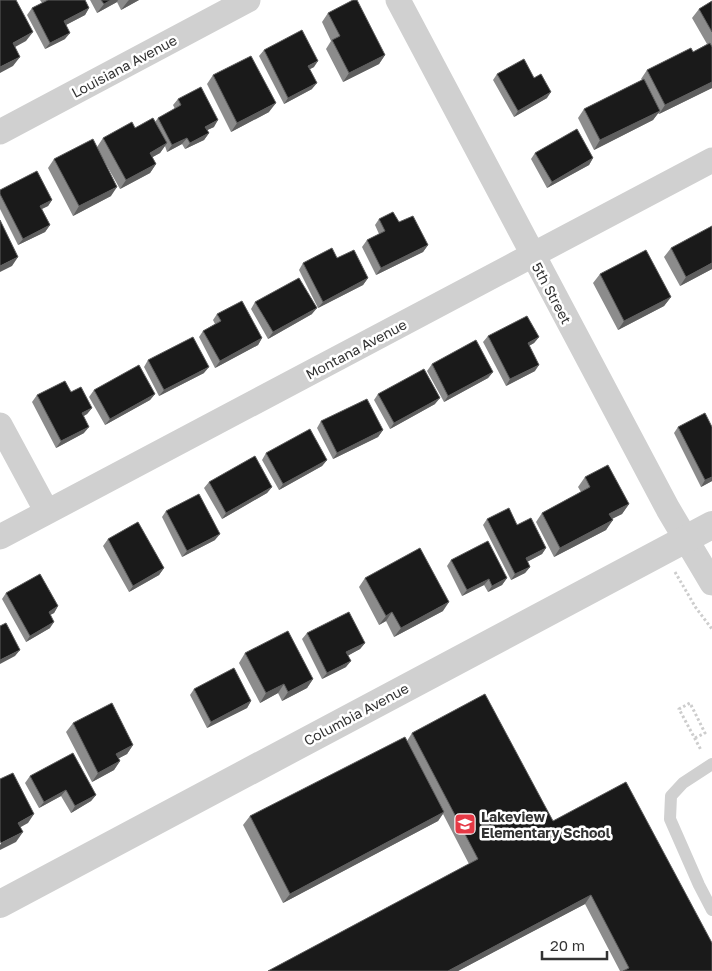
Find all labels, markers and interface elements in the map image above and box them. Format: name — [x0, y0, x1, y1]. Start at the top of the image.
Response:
street label: Louisiana Avenue — [68, 31, 180, 101]
street label: 5th Street — [529, 259, 575, 327]
street label: Montana Avenue — [303, 315, 409, 383]
street label: Columbia Avenue — [301, 679, 411, 749]
place label: Lakeview Elementary School — [481, 808, 611, 841]
school or university icon: Lakeview Elementary School — [453, 812, 477, 836]
scale bar — [542, 928, 607, 960]
text: 20 m — [550, 936, 585, 954]

